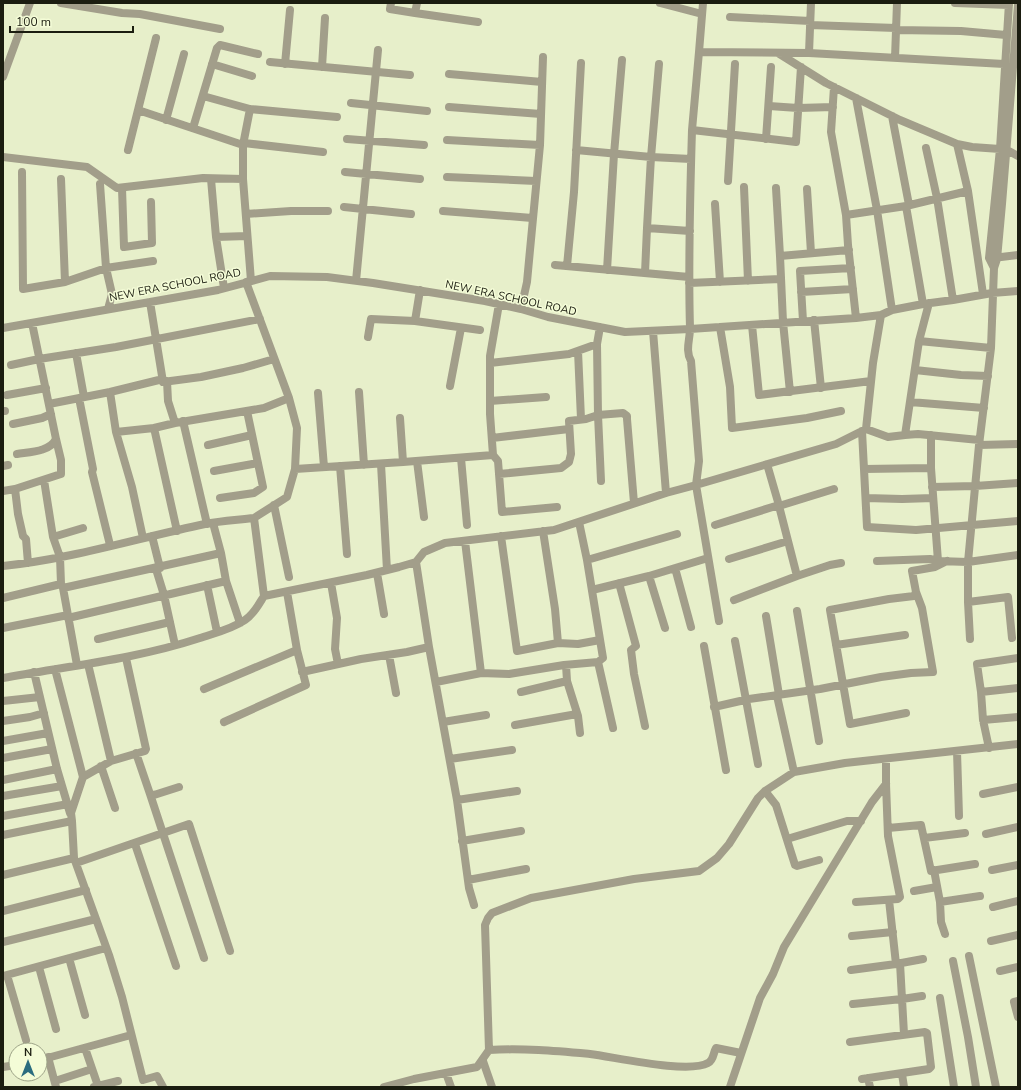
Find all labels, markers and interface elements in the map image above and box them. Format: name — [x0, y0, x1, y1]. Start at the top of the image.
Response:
scale bar — [10, 8, 133, 34]
text: 100 m — [16, 14, 51, 30]
street label: NEW ERA SCHOOL ROAD — [108, 265, 242, 305]
street label: NEW ERA SCHOOL ROAD — [444, 277, 578, 319]
north arrow — [8, 1042, 48, 1082]
text: N — [24, 1045, 32, 1060]

